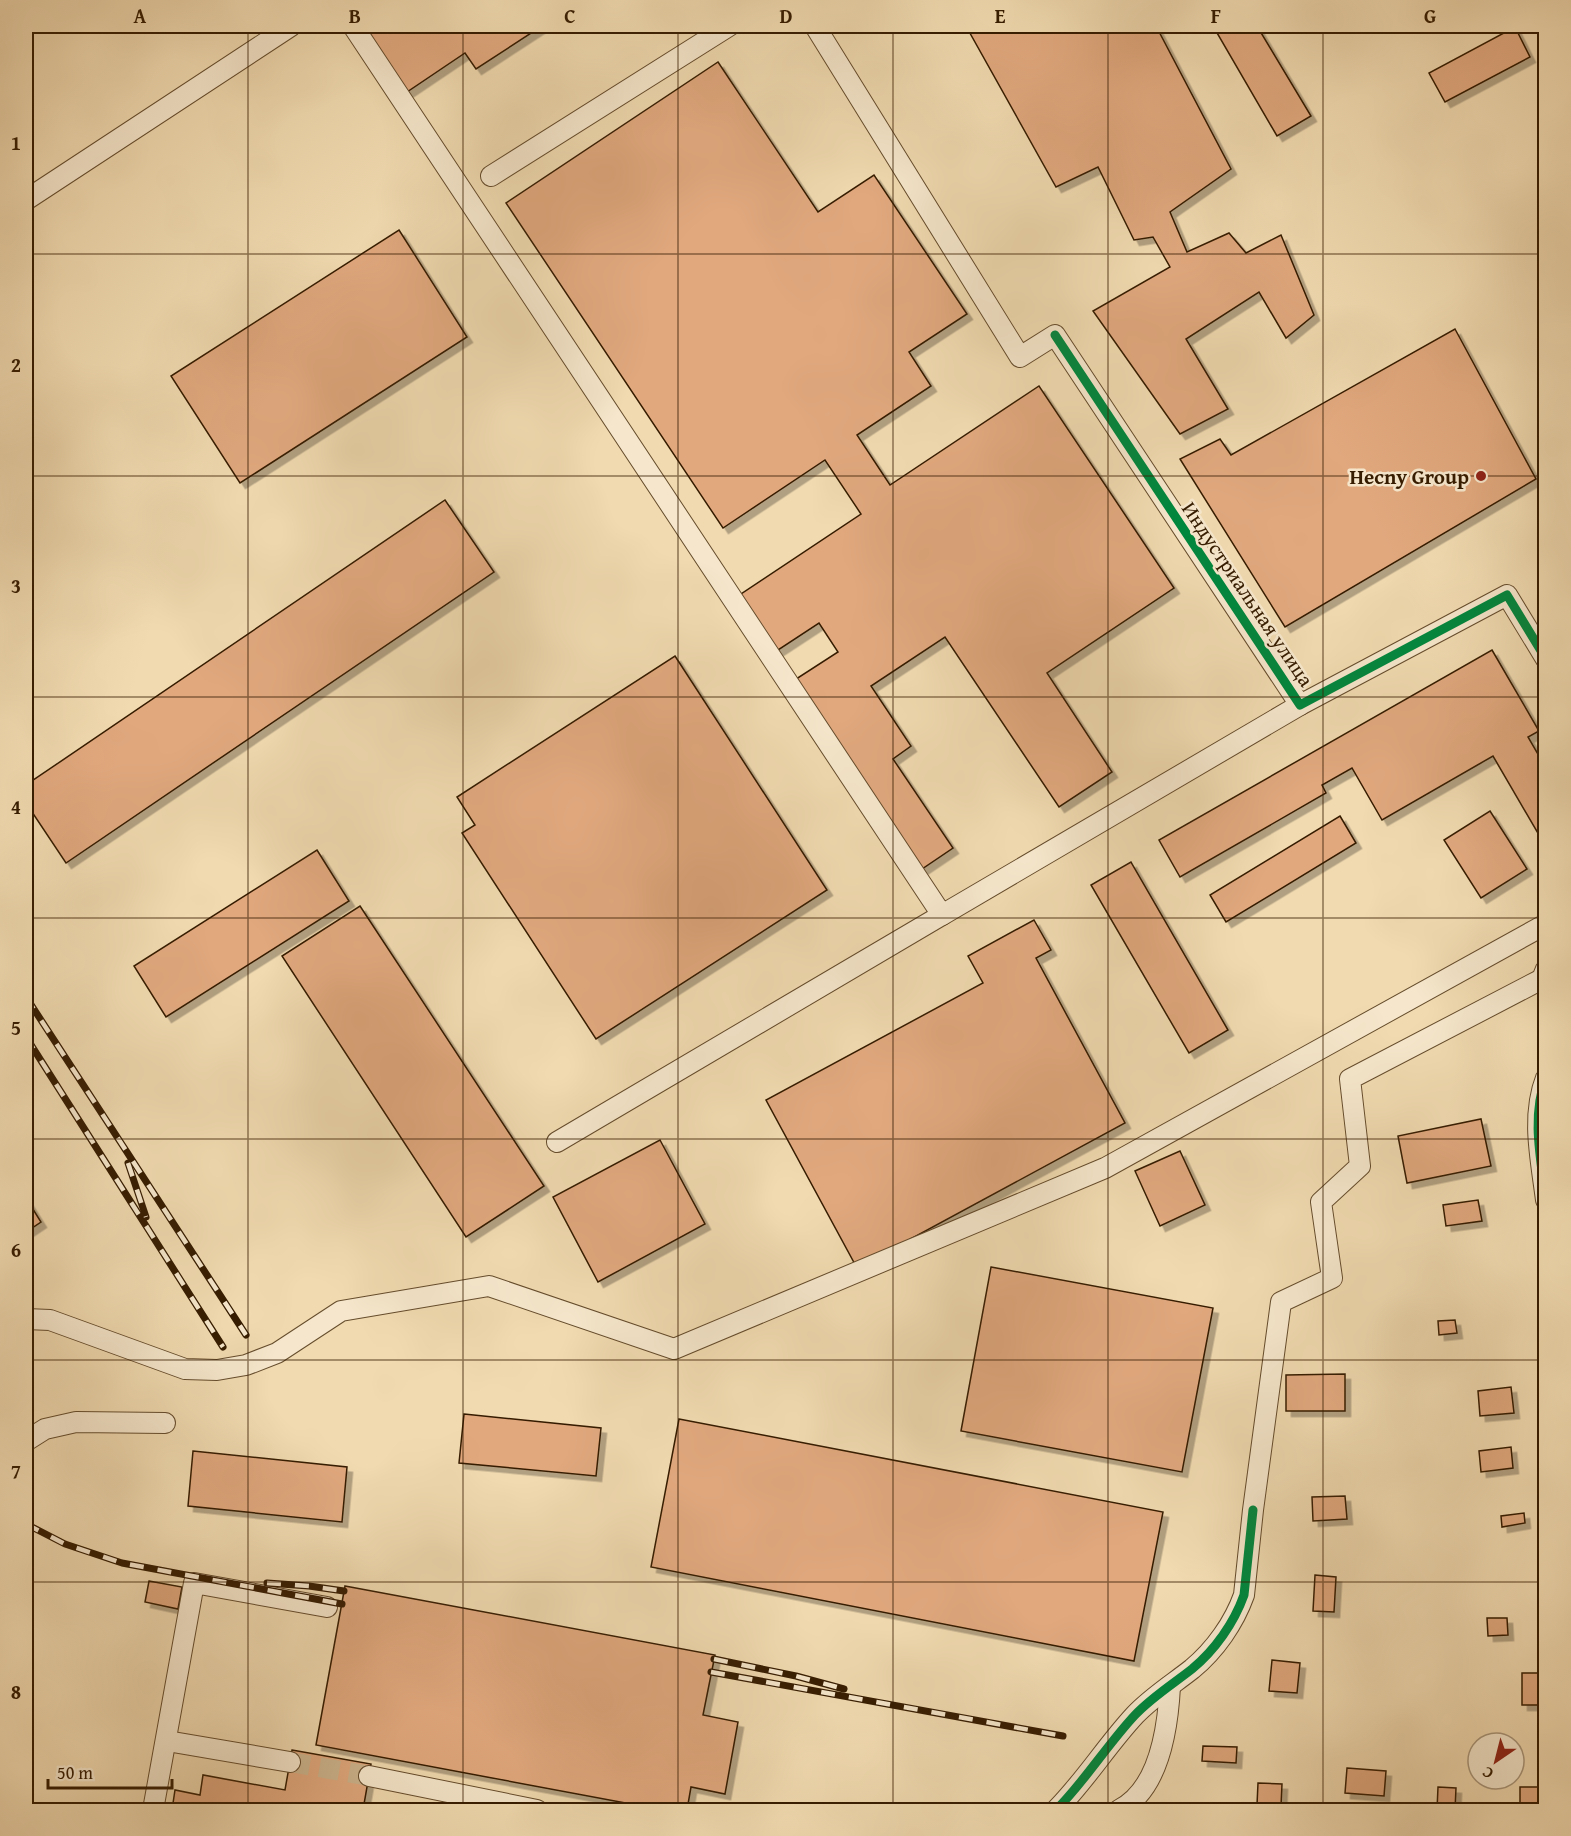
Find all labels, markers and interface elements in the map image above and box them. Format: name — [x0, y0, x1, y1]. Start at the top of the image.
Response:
text: A — [134, 1, 147, 30]
text: B — [349, 1, 361, 30]
text: C — [564, 1, 576, 30]
text: D — [779, 1, 793, 30]
text: E — [995, 1, 1006, 30]
text: F — [1211, 1, 1221, 30]
text: G — [1424, 1, 1436, 30]
text: 1 — [11, 128, 21, 157]
text: 2 — [11, 350, 21, 379]
place label: Hecny Group — [1349, 461, 1469, 492]
marker: Hecny Group — [1474, 469, 1488, 483]
street label: Индустриальная улица — [1174, 495, 1322, 693]
text: 3 — [11, 571, 21, 600]
text: 4 — [11, 792, 21, 821]
text: 5 — [11, 1013, 21, 1042]
text: 6 — [11, 1235, 21, 1264]
text: 7 — [11, 1456, 21, 1485]
text: 8 — [11, 1677, 21, 1706]
north arrow — [1466, 1731, 1526, 1791]
scale bar — [48, 1752, 172, 1790]
text: 50 m — [57, 1759, 93, 1786]
text: С — [1477, 1761, 1498, 1786]

